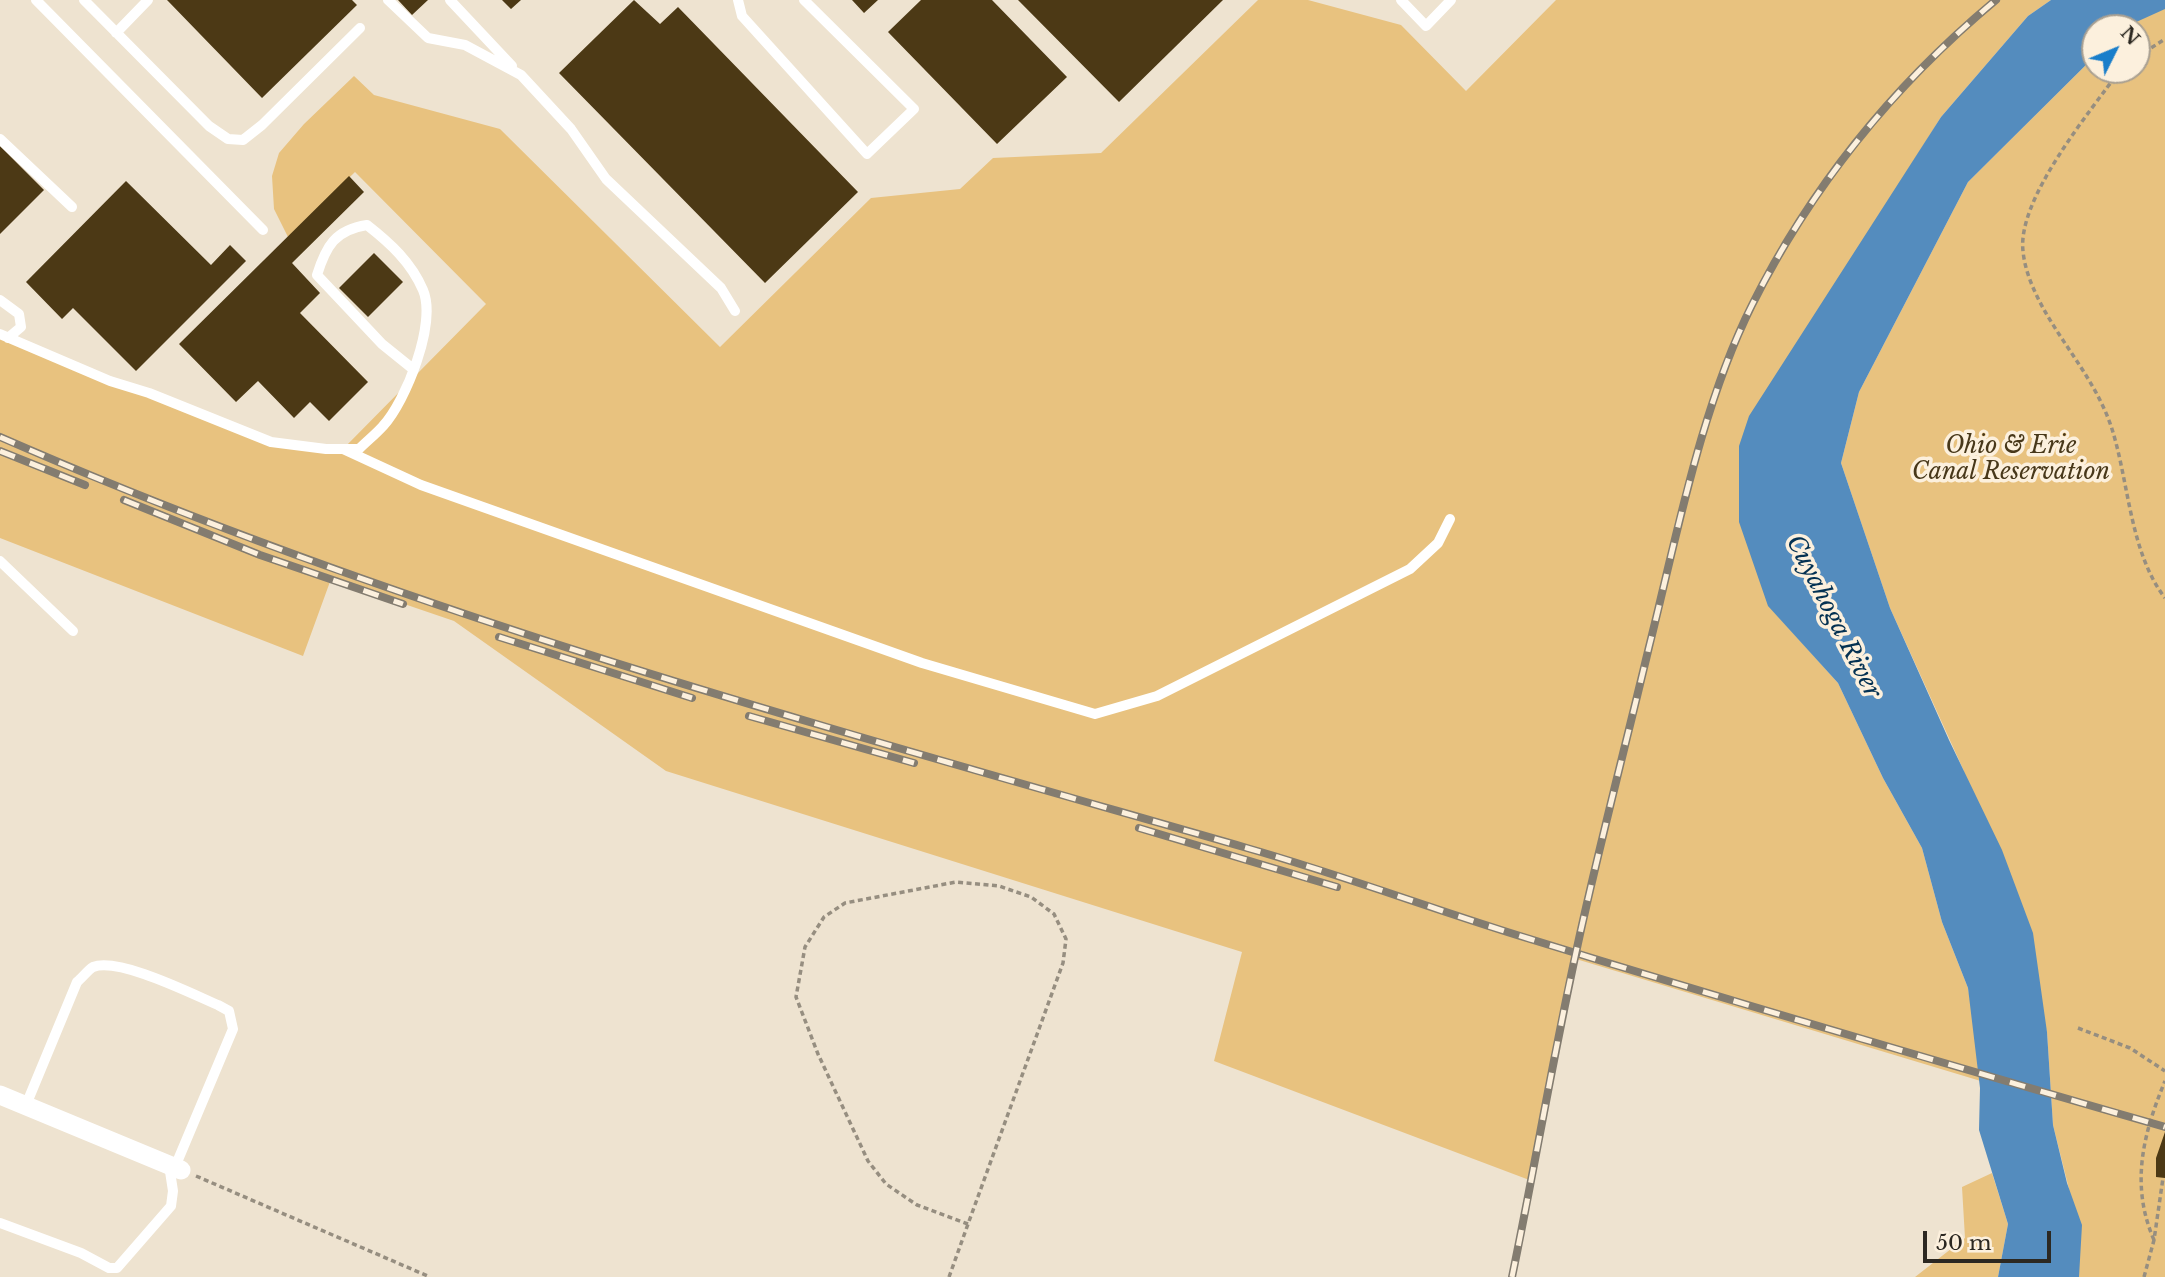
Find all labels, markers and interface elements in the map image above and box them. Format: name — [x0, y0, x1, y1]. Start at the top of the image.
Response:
north arrow — [2081, 14, 2151, 84]
text: N — [2116, 21, 2145, 50]
park label: Ohio & Erie Canal Reservation — [1912, 433, 2110, 487]
water label: Cuyahoga River — [1779, 531, 1887, 703]
scale bar — [1927, 1218, 2055, 1262]
text: 50 m — [1936, 1230, 1991, 1256]

